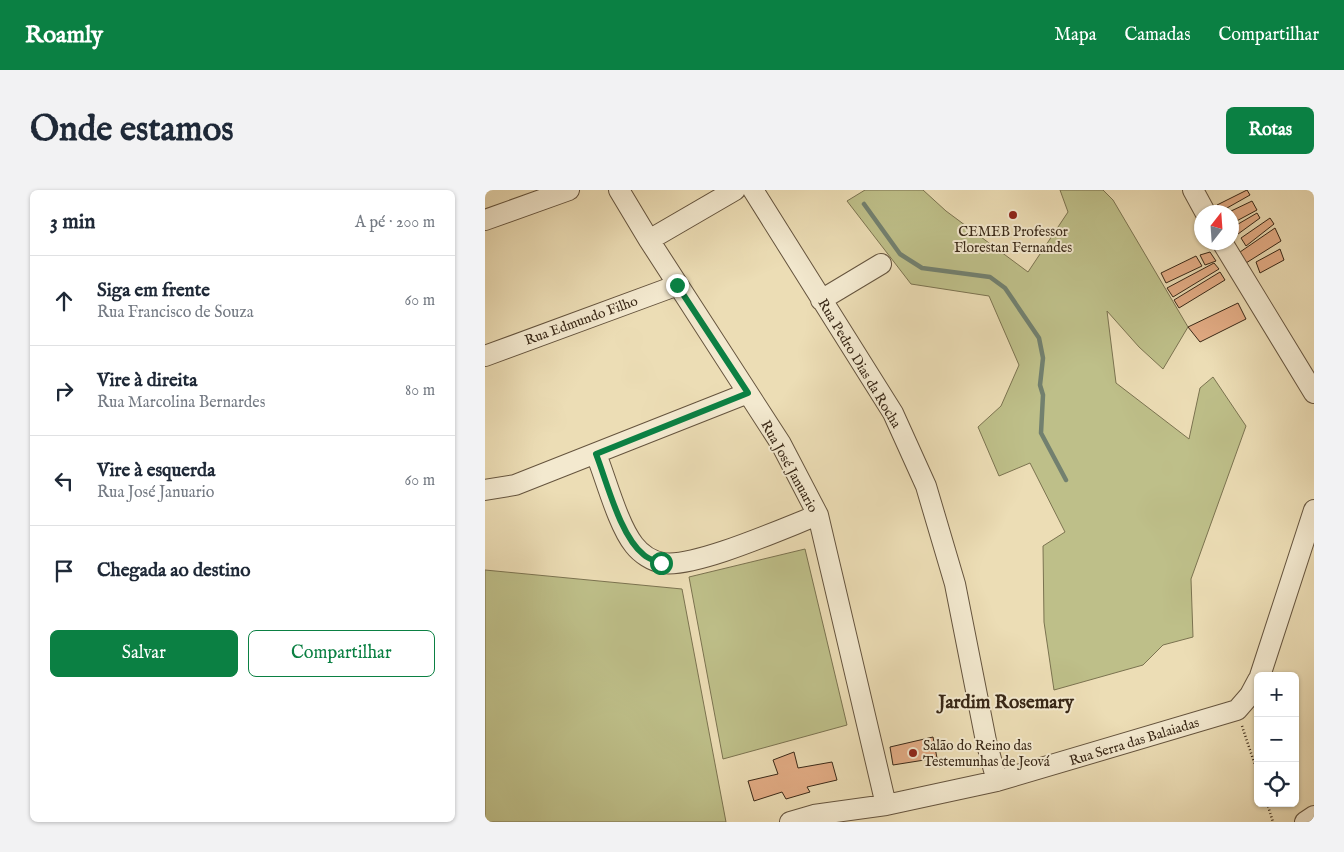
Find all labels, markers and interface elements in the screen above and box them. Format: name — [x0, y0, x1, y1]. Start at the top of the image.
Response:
text: Roamly — [25, 20, 103, 51]
text: Mapa — [1054, 24, 1096, 47]
text: Camadas — [1124, 24, 1190, 47]
text: Compartilhar — [1218, 24, 1319, 47]
button: Rotas — [1226, 107, 1314, 154]
text: Onde estamos — [30, 108, 234, 153]
north arrow — [1194, 205, 1239, 250]
text: 3 min — [50, 209, 95, 236]
marker: CEMEB Professor Florestan Fernandes — [1007, 209, 1019, 221]
text: A pé · 200 m — [355, 213, 435, 233]
place label: CEMEB Professor Florestan Fernandes — [954, 223, 1072, 257]
route end — [666, 274, 689, 297]
text: Siga em frente — [97, 279, 210, 303]
icon: ahead — [50, 287, 78, 315]
text: 60 m — [405, 291, 435, 311]
street label: Rua Edmundo Filho — [522, 292, 641, 350]
street label: Rua Pedro Dias da Rocha — [813, 296, 905, 432]
text: Rua Francisco de Souza — [97, 303, 254, 323]
text: Vire à direita — [97, 369, 197, 393]
icon: right — [50, 377, 78, 405]
text: 80 m — [405, 381, 435, 401]
text: Rua Marcolina Bernardes — [97, 393, 265, 413]
street label: Rua José Januario — [756, 417, 822, 516]
text: Vire à esquerda — [97, 459, 215, 483]
icon: left — [50, 467, 78, 495]
text: 60 m — [405, 471, 435, 491]
text: Rua José Januario — [97, 483, 214, 503]
route start — [650, 552, 673, 575]
icon: arrive — [50, 557, 78, 585]
text: Chegada ao destino — [97, 559, 250, 583]
button: Salvar — [50, 630, 238, 677]
button: Compartilhar — [248, 630, 435, 677]
map controls — [1254, 672, 1299, 807]
button: + — [1254, 672, 1299, 717]
district label: Jardim Rosemary — [935, 691, 1074, 715]
street label: Rua Serra das Balaiadas — [1067, 714, 1201, 770]
button: − — [1254, 717, 1299, 762]
place label: Salão do Reino das Testemunhas de Jeová — [923, 737, 1051, 771]
marker: Salão do Reino das Testemunhas de Jeová — [907, 747, 919, 759]
button: locate — [1254, 762, 1299, 807]

